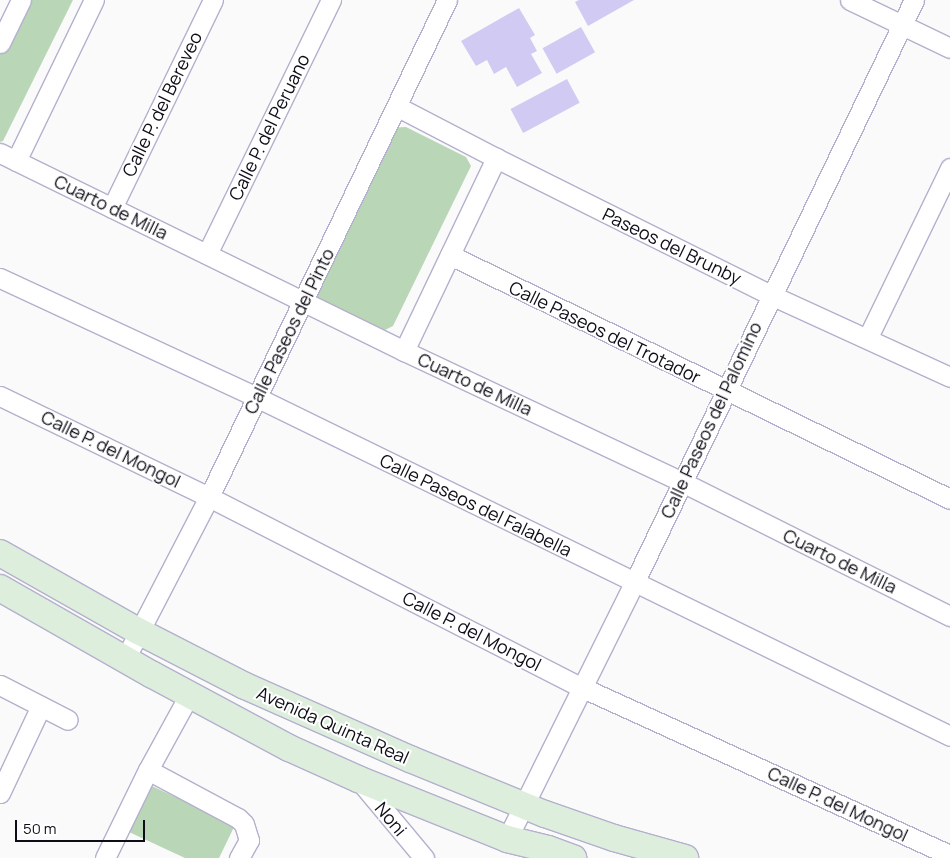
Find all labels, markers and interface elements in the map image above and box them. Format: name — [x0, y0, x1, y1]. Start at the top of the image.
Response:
street label: Calle P. del Bereveo — [118, 28, 206, 180]
street label: Calle P. del Peruano — [224, 50, 314, 204]
street label: Cuarto de Milla — [51, 170, 171, 244]
street label: Paseos del Brunby — [599, 203, 745, 289]
street label: Calle Paseos del Pinto — [239, 245, 339, 417]
street label: Calle Paseos del Trotador — [506, 276, 704, 388]
street label: Calle Paseos del Palomino — [656, 318, 766, 522]
street label: Cuarto de Milla — [414, 348, 536, 420]
street label: Calle P. del Mongol — [38, 406, 184, 492]
street label: Calle Paseos del Falabella — [376, 449, 576, 561]
street label: Cuarto de Milla — [780, 524, 900, 598]
street label: Calle P. del Mongol — [399, 587, 545, 675]
street label: Avenida Quinta Real — [254, 682, 412, 768]
street label: Calle P. del Mongol — [764, 762, 912, 846]
street label: Noni — [371, 798, 411, 840]
scale bar — [18, 810, 148, 842]
text: 50 m — [23, 818, 57, 839]

